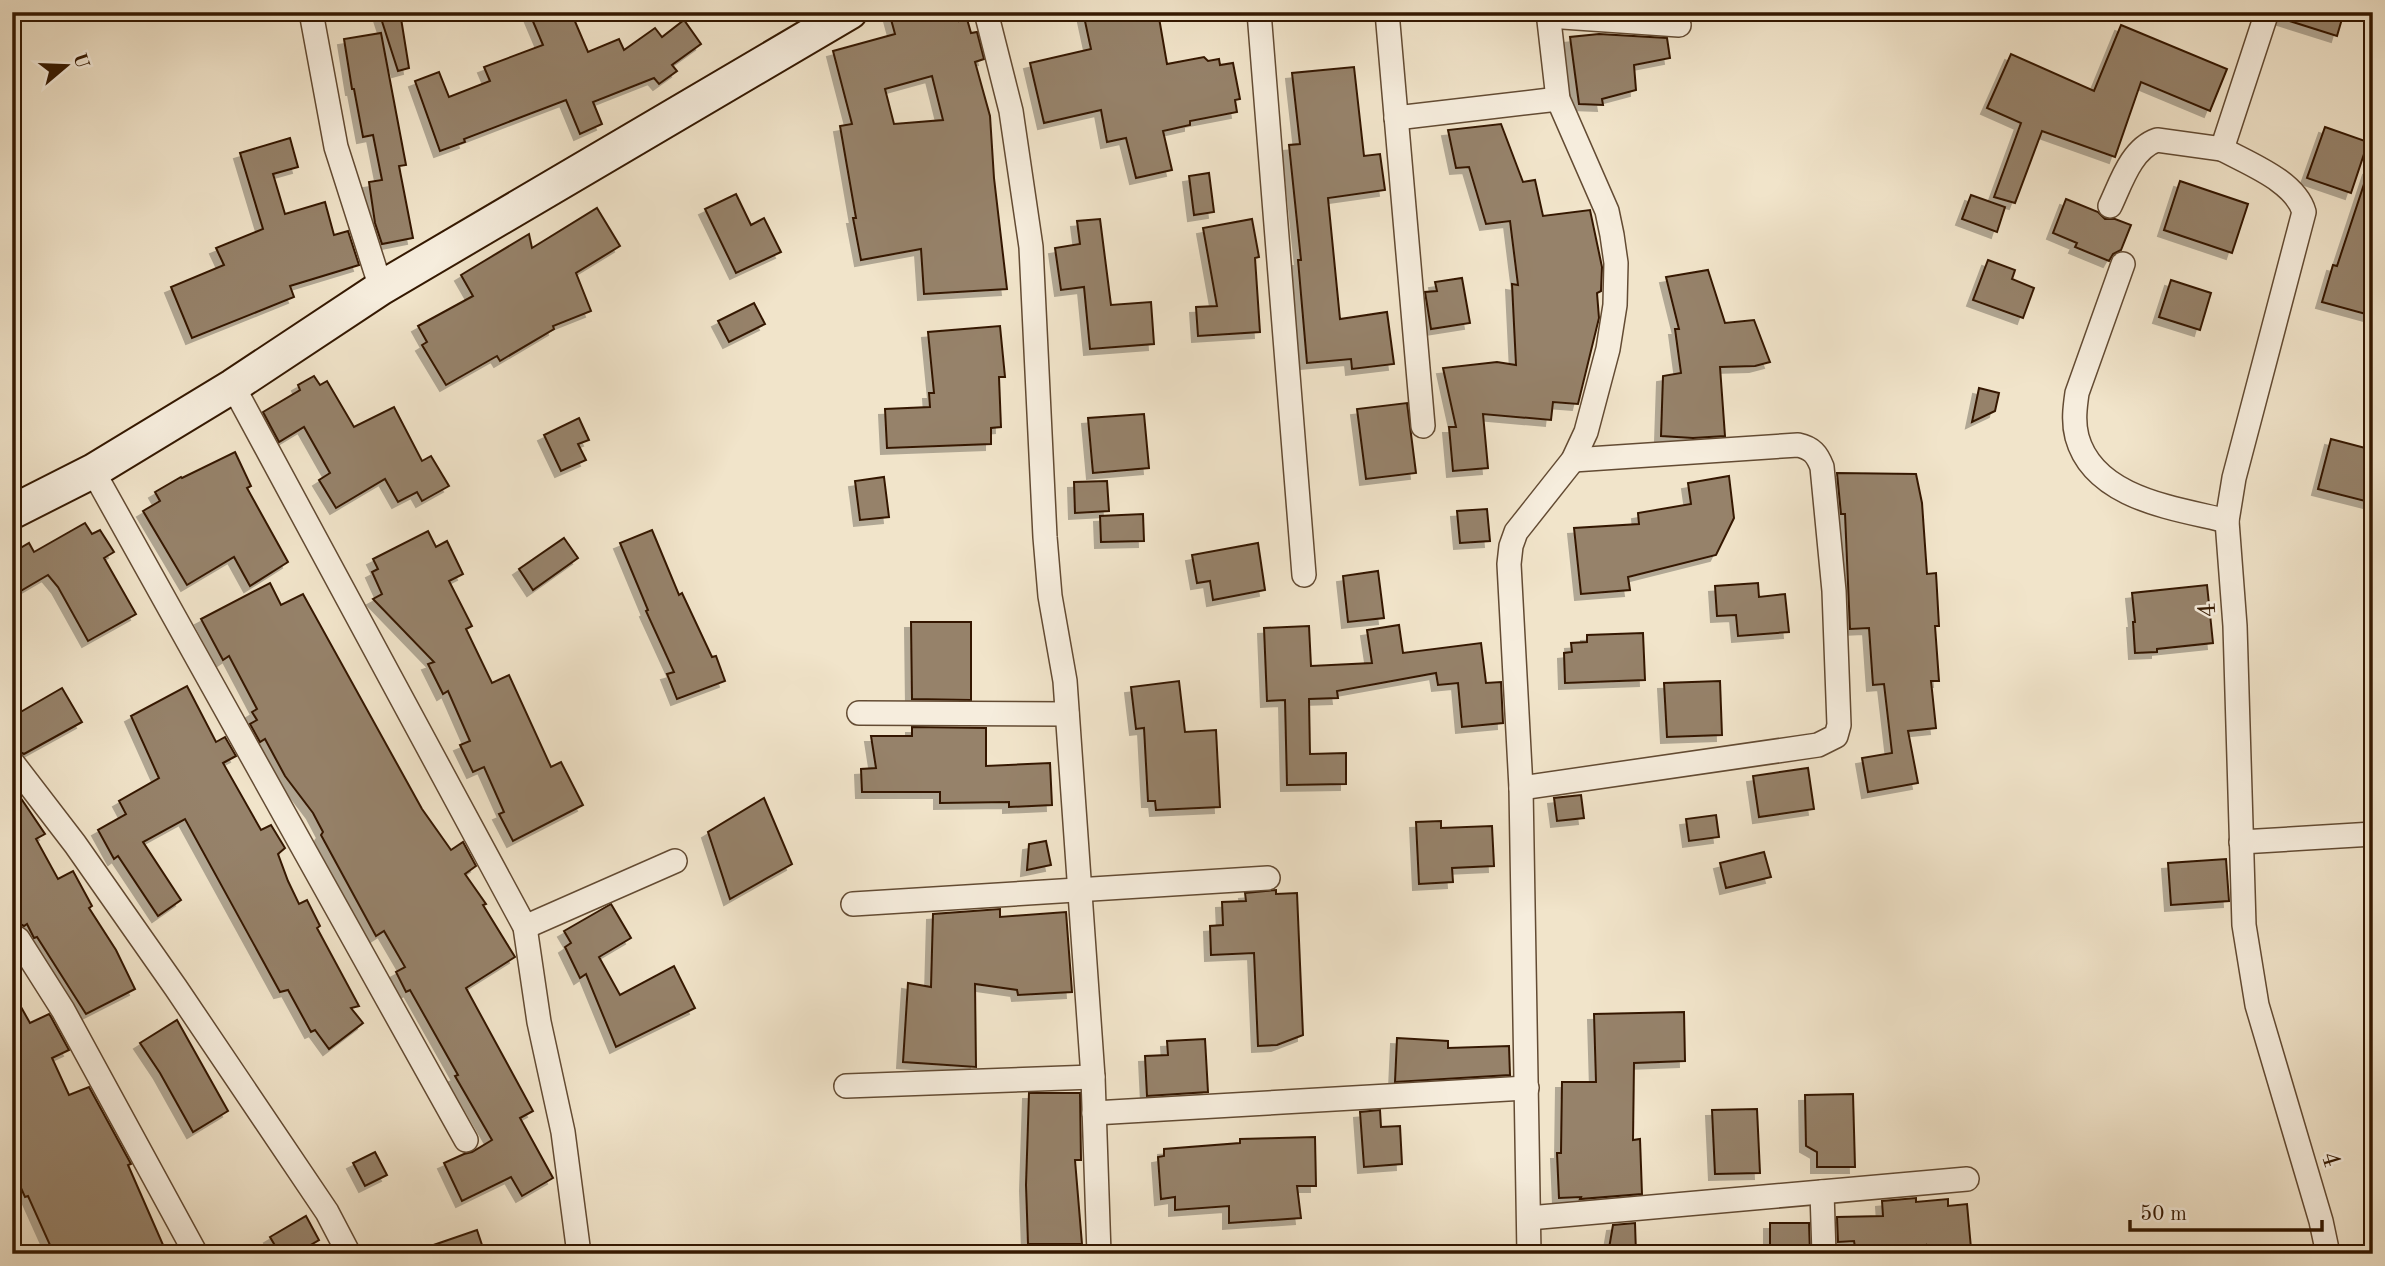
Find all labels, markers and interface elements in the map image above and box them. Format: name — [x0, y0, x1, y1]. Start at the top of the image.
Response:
north arrow — [32, 32, 102, 102]
text: U — [68, 51, 91, 72]
street label: 4 — [2195, 601, 2221, 618]
street label: 4 — [2315, 1149, 2345, 1171]
scale bar — [2130, 1189, 2322, 1233]
text: 50 m — [2140, 1204, 2187, 1225]

